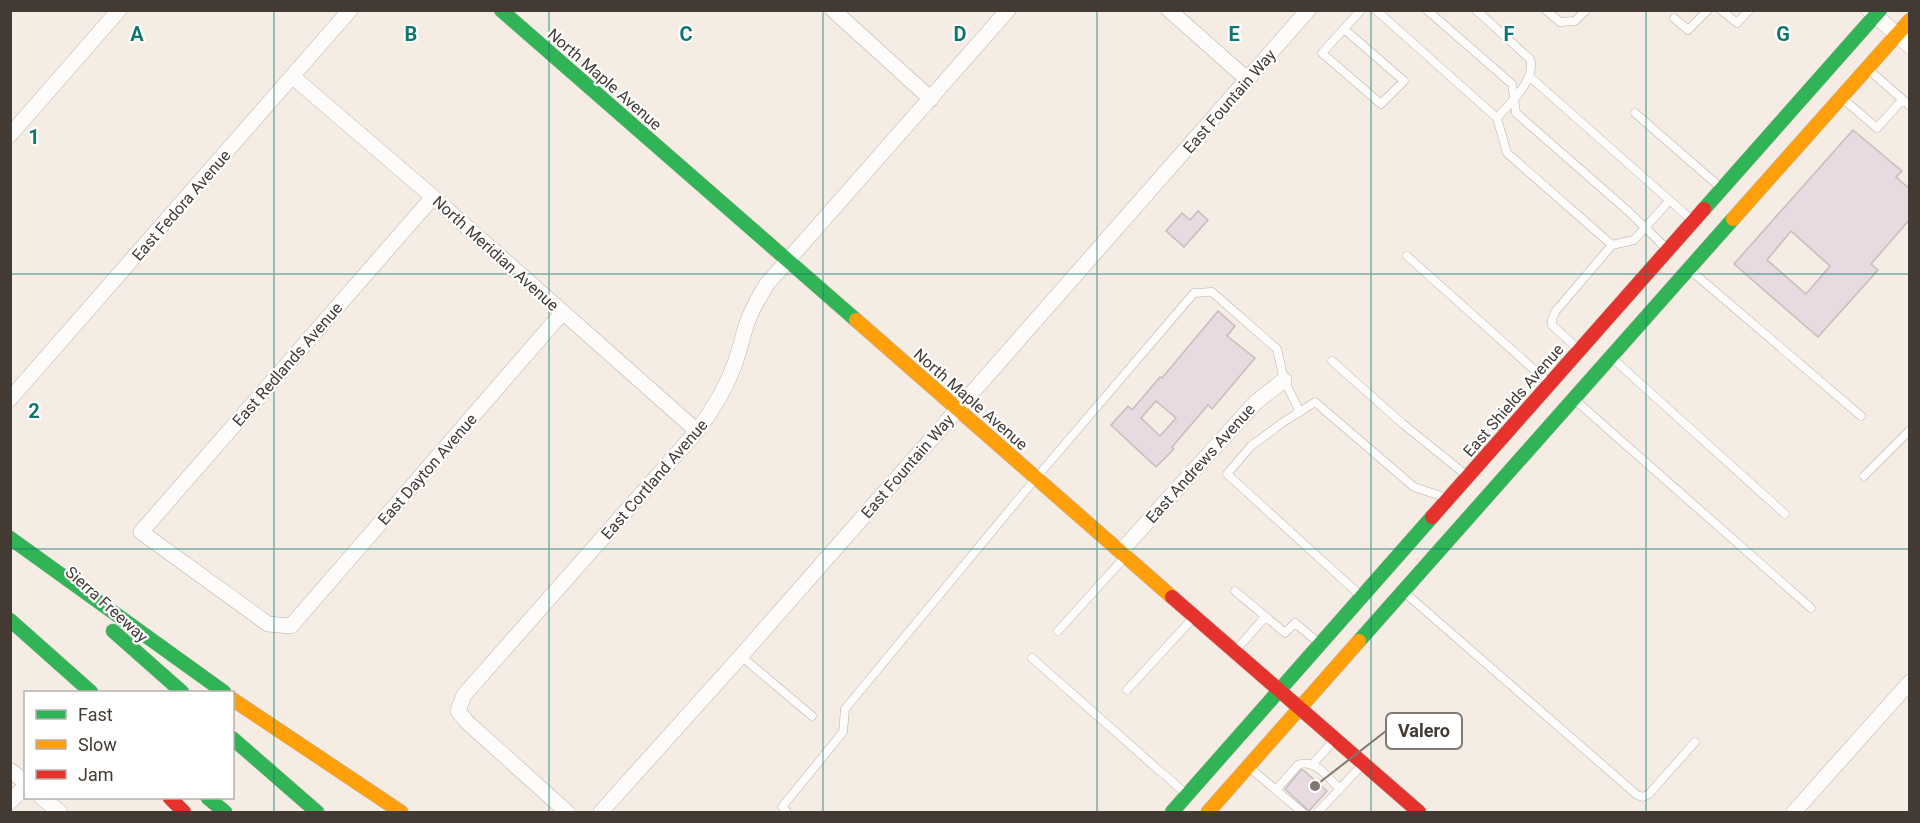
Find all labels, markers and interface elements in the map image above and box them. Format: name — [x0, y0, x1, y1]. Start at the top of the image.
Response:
text: A — [130, 22, 144, 46]
text: B — [405, 22, 417, 46]
text: C — [679, 22, 693, 46]
text: D — [954, 22, 967, 46]
text: E — [1228, 22, 1240, 46]
text: F — [1504, 22, 1515, 46]
text: G — [1776, 22, 1790, 46]
street label: North Maple Avenue — [544, 25, 666, 134]
street label: East Fountain Way — [1179, 45, 1280, 157]
text: 1 — [28, 125, 40, 149]
street label: East Fedora Avenue — [128, 146, 235, 265]
street label: North Meridian Avenue — [429, 192, 563, 315]
street label: East Redlands Avenue — [229, 299, 346, 430]
street label: East Shields Avenue — [1459, 340, 1568, 461]
street label: North Maple Avenue — [910, 345, 1032, 454]
text: 2 — [28, 399, 40, 423]
street label: East Andrews Avenue — [1142, 400, 1259, 527]
street label: East Dayton Avenue — [374, 410, 481, 529]
street label: East Fountain Way — [857, 410, 958, 522]
street label: East Cortland Avenue — [597, 416, 712, 543]
street label: Sierra Freeway — [62, 562, 152, 647]
legend — [24, 691, 234, 799]
text: Fast — [78, 704, 113, 725]
callout: Valero — [1386, 713, 1462, 749]
text: Valero — [1398, 720, 1450, 741]
text: Slow — [78, 734, 117, 755]
text: Jam — [78, 764, 114, 785]

